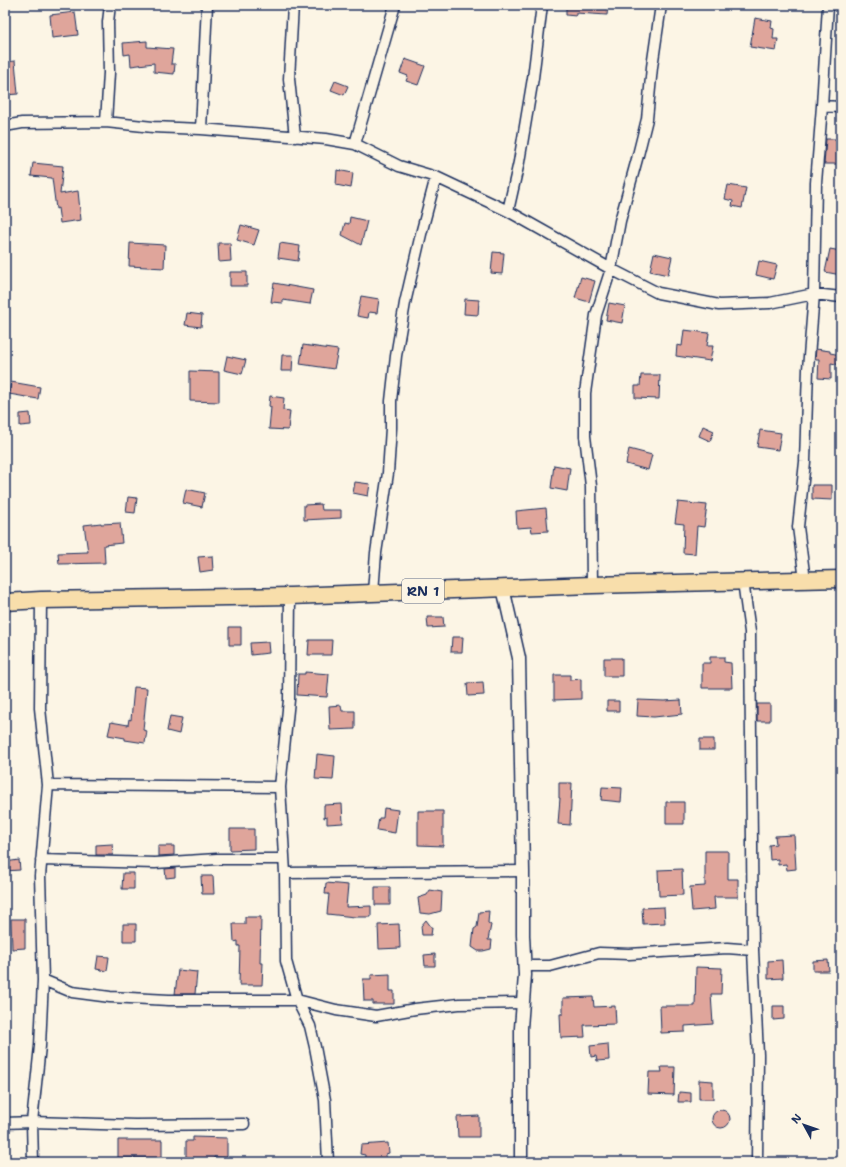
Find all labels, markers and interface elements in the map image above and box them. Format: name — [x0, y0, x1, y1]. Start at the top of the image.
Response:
road number: RN 1 — [402, 579, 444, 603]
north arrow — [784, 1105, 824, 1145]
text: N — [788, 1111, 805, 1127]

